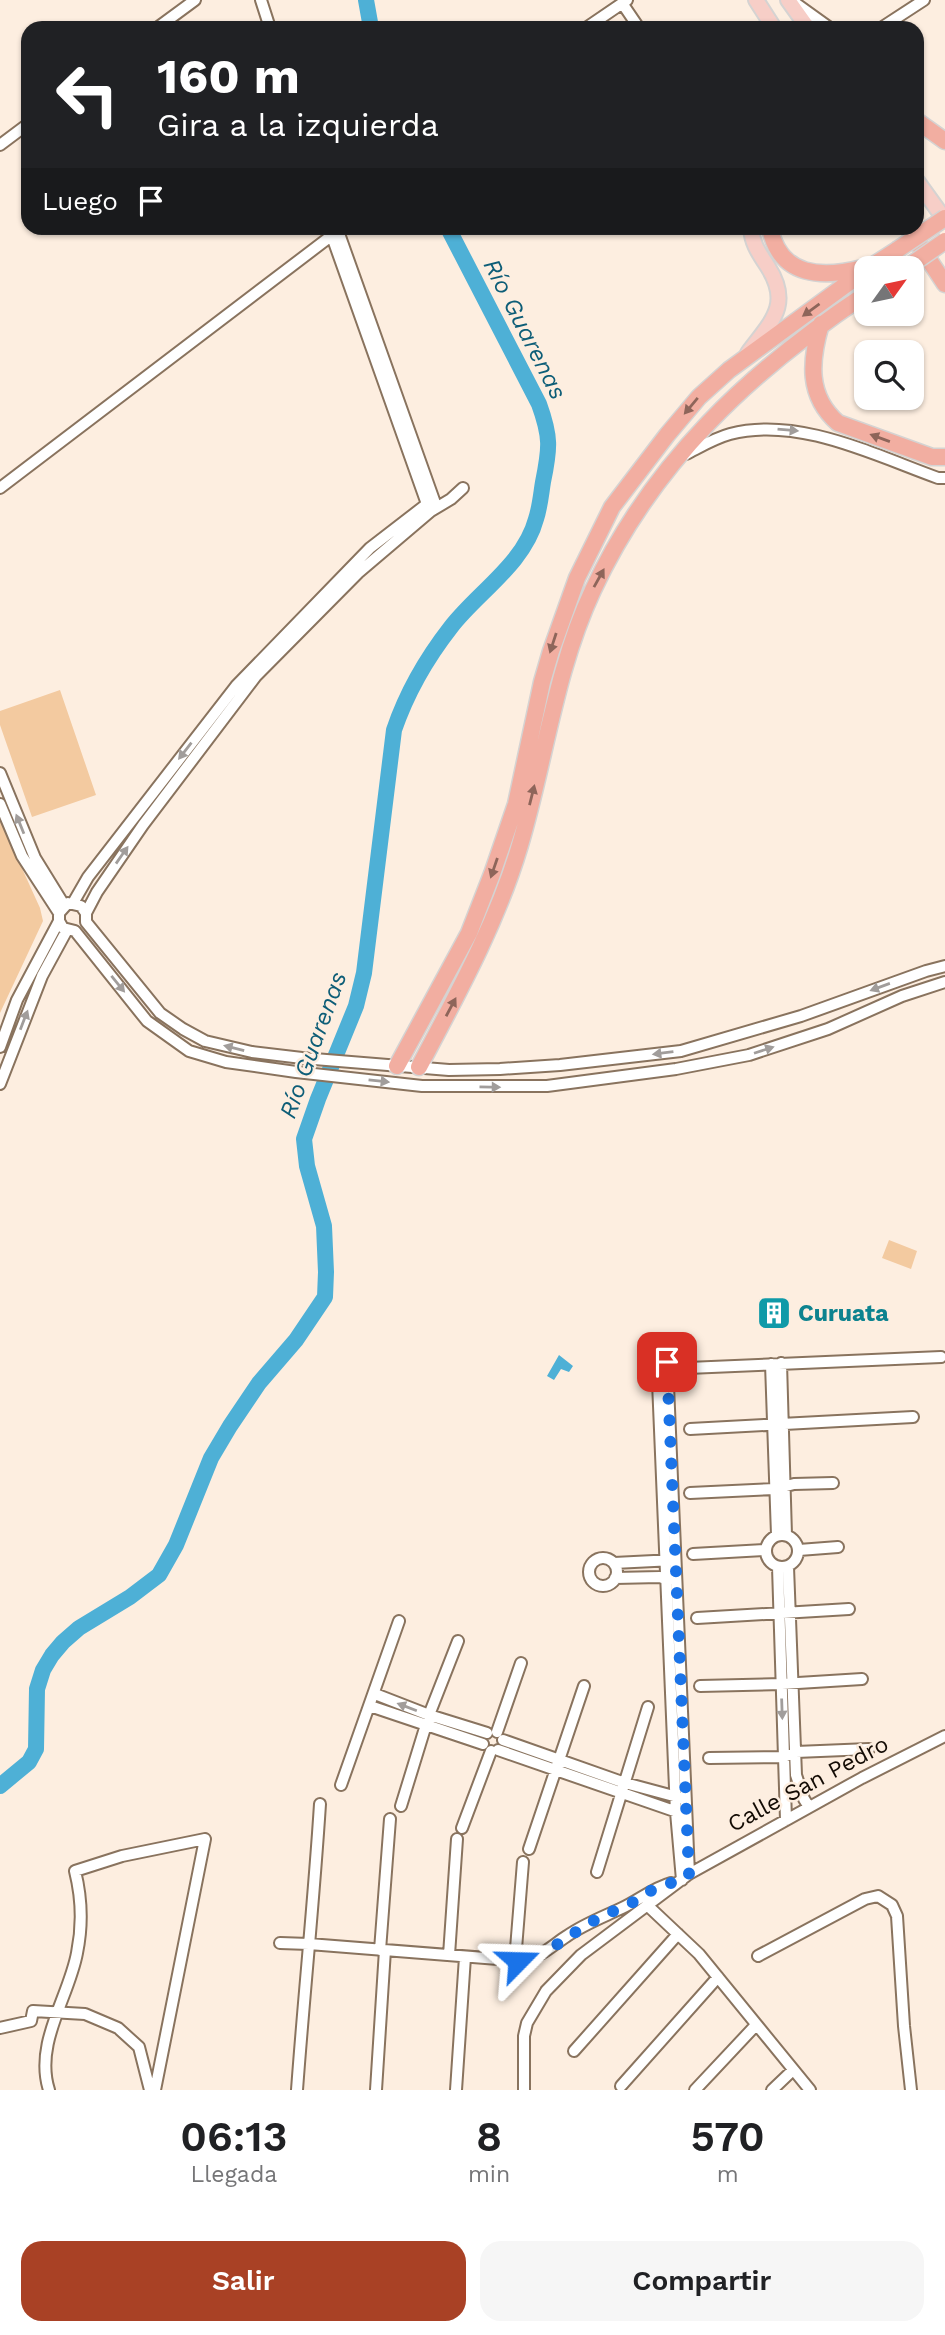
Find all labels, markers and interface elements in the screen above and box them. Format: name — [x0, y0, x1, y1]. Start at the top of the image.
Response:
text: 160 m — [157, 47, 300, 105]
icon: left — [42, 49, 133, 140]
text: Gira a la izquierda — [157, 106, 439, 144]
icon: arrive — [132, 182, 170, 220]
text: Luego — [42, 186, 118, 216]
water label: Río Guarenas — [478, 254, 572, 404]
north arrow — [854, 256, 924, 326]
map controls — [854, 256, 924, 410]
one-way arrow — [802, 303, 820, 317]
button: search — [854, 340, 924, 410]
one-way arrow — [683, 397, 699, 415]
one-way arrow — [777, 425, 799, 436]
one-way arrow — [870, 433, 891, 444]
one-way arrow — [593, 569, 605, 588]
one-way arrow — [548, 633, 558, 654]
one-way arrow — [177, 741, 192, 759]
one-way arrow — [527, 784, 538, 806]
one-way arrow — [14, 813, 25, 834]
one-way arrow — [115, 846, 129, 864]
one-way arrow — [488, 858, 499, 879]
water label: Río Guarenas — [274, 968, 352, 1122]
one-way arrow — [110, 976, 125, 993]
one-way arrow — [870, 982, 891, 993]
one-way arrow — [445, 997, 457, 1017]
one-way arrow — [19, 1010, 30, 1031]
one-way arrow — [223, 1042, 245, 1053]
one-way arrow — [753, 1044, 774, 1055]
one-way arrow — [652, 1048, 674, 1059]
one-way arrow — [369, 1076, 391, 1087]
one-way arrow — [480, 1081, 502, 1093]
building icon: Curuata — [755, 1294, 793, 1332]
place label: Curuata — [798, 1300, 889, 1327]
pin — [637, 1332, 697, 1392]
icon: arrive — [648, 1343, 686, 1381]
one-way arrow — [777, 1698, 788, 1720]
one-way arrow — [397, 1701, 418, 1712]
street label: Calle San Pedro — [723, 1730, 893, 1838]
position arrow — [481, 1924, 555, 1998]
text: 06:13 — [180, 2112, 288, 2161]
text: 8 — [476, 2112, 502, 2161]
text: 570 — [691, 2112, 765, 2161]
text: Llegada — [191, 2161, 277, 2188]
text: min — [468, 2161, 510, 2188]
text: m — [717, 2161, 739, 2188]
button: Salir — [21, 2241, 466, 2321]
button: Compartir — [480, 2241, 924, 2321]

